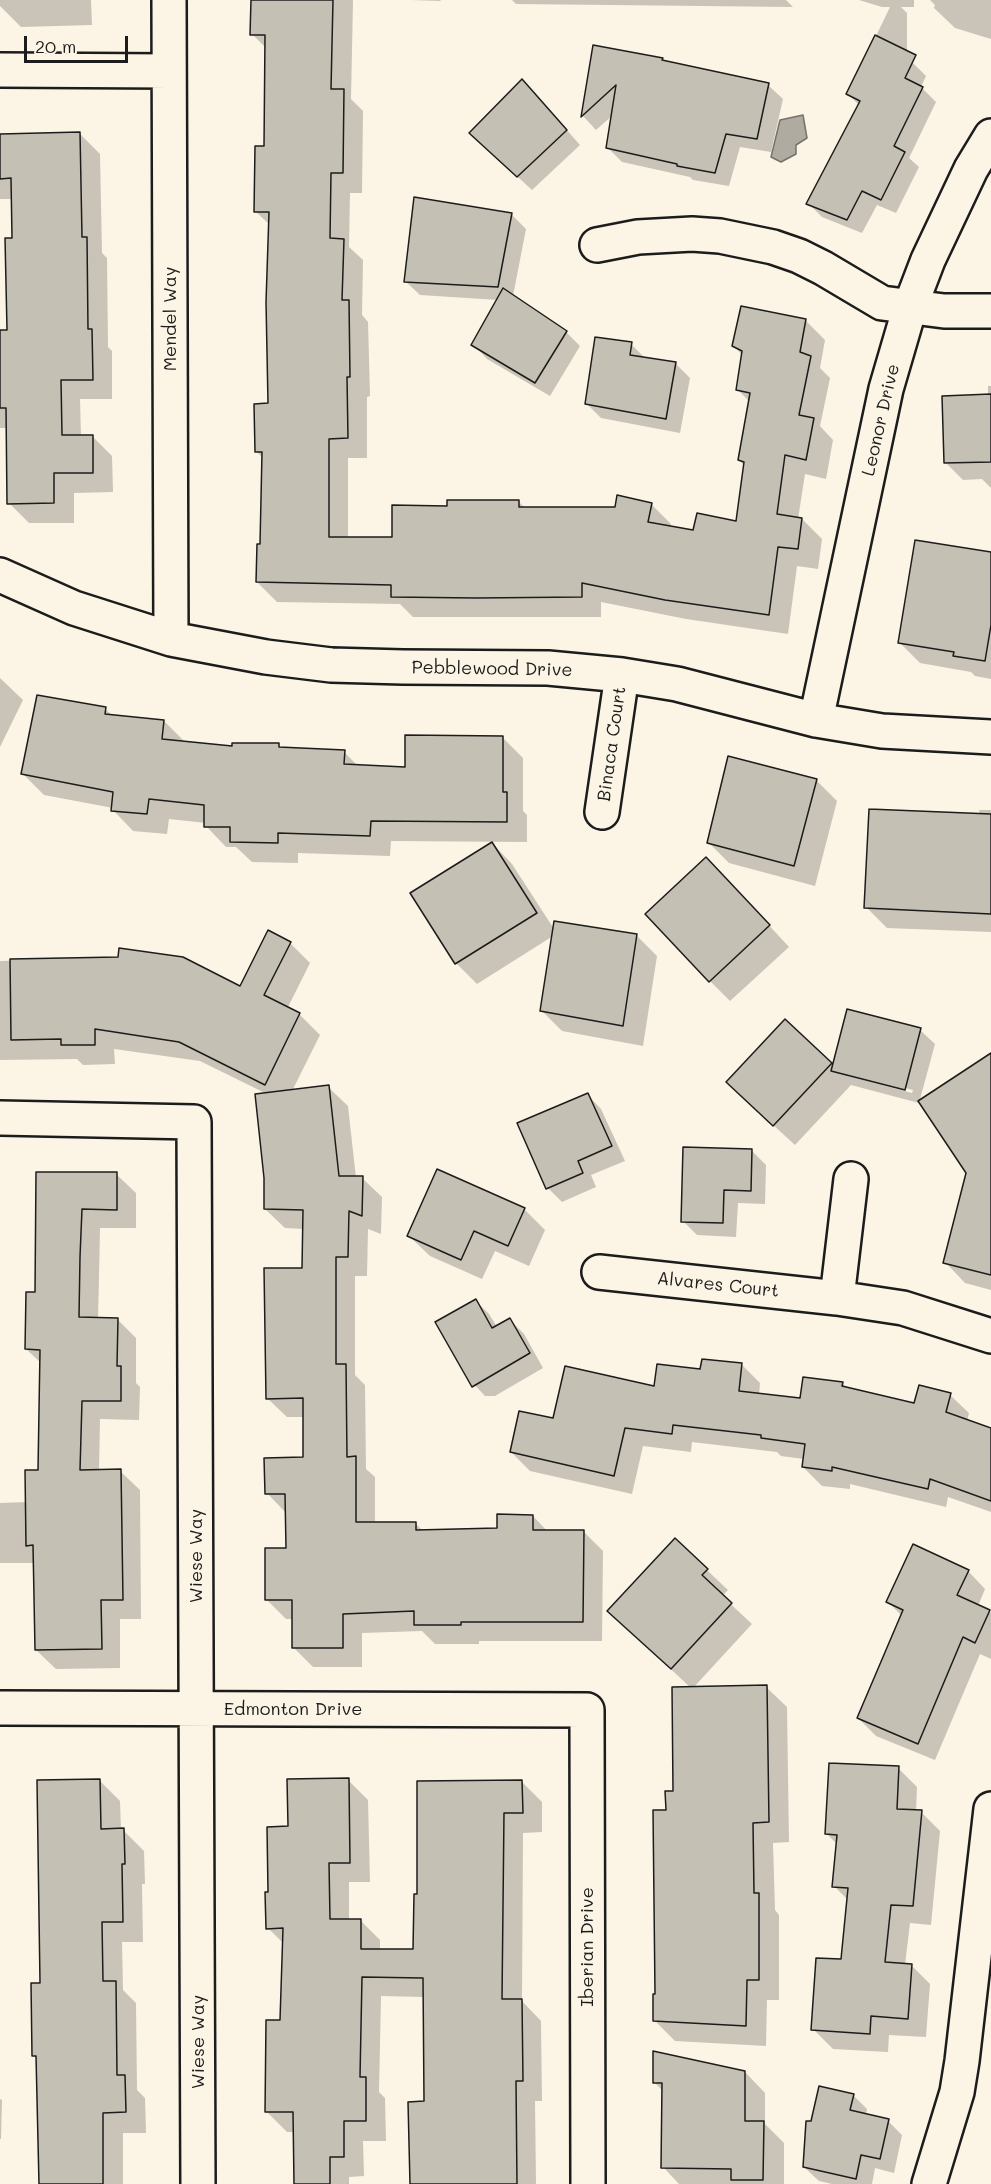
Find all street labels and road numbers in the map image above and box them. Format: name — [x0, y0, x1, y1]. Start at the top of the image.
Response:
street label: Mendel Way — [159, 267, 181, 371]
street label: Leonor Drive — [858, 362, 904, 478]
street label: Pebblewood Drive — [411, 657, 573, 681]
street label: Binaca Court — [593, 685, 631, 803]
street label: Alvares Court — [656, 1268, 780, 1302]
street label: Wiese Way — [185, 1509, 207, 1603]
street label: Edmonton Drive — [224, 1698, 362, 1720]
street label: Iberian Drive — [576, 1887, 598, 2007]
street label: Wiese Way — [187, 1995, 209, 2089]

